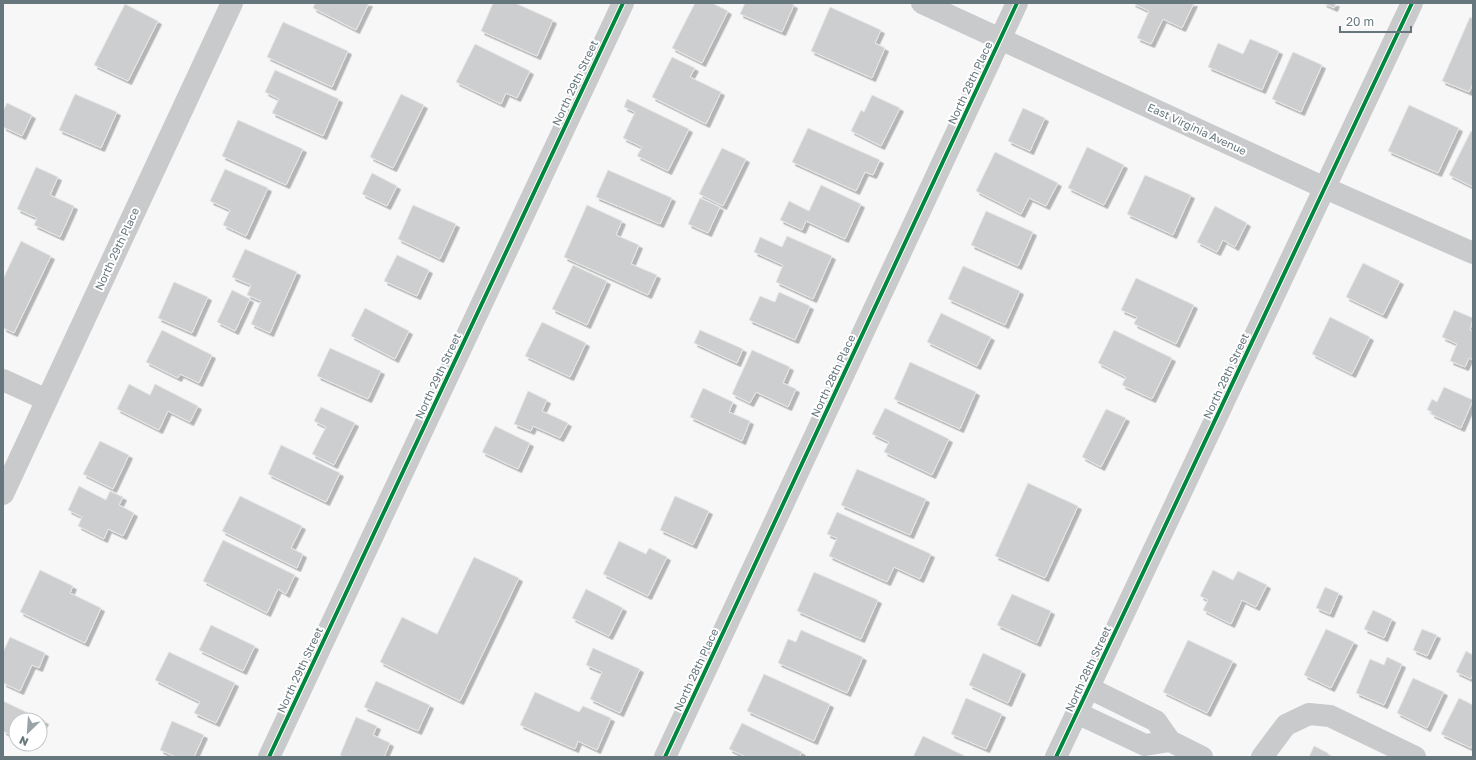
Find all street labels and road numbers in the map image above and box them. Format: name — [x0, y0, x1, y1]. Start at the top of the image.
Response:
street label: North 29th Street — [549, 38, 600, 128]
street label: North 28th Place — [945, 39, 994, 126]
street label: East Virginia Avenue — [1146, 100, 1249, 157]
street label: North 29th Place — [92, 205, 141, 292]
street label: North 29th Street — [412, 331, 463, 421]
street label: North 28th Street — [1200, 331, 1251, 421]
street label: North 28th Place — [808, 332, 857, 419]
street label: North 28th Street — [1062, 624, 1113, 714]
street label: North 29th Street — [274, 625, 325, 715]
street label: North 28th Place — [671, 626, 720, 713]

